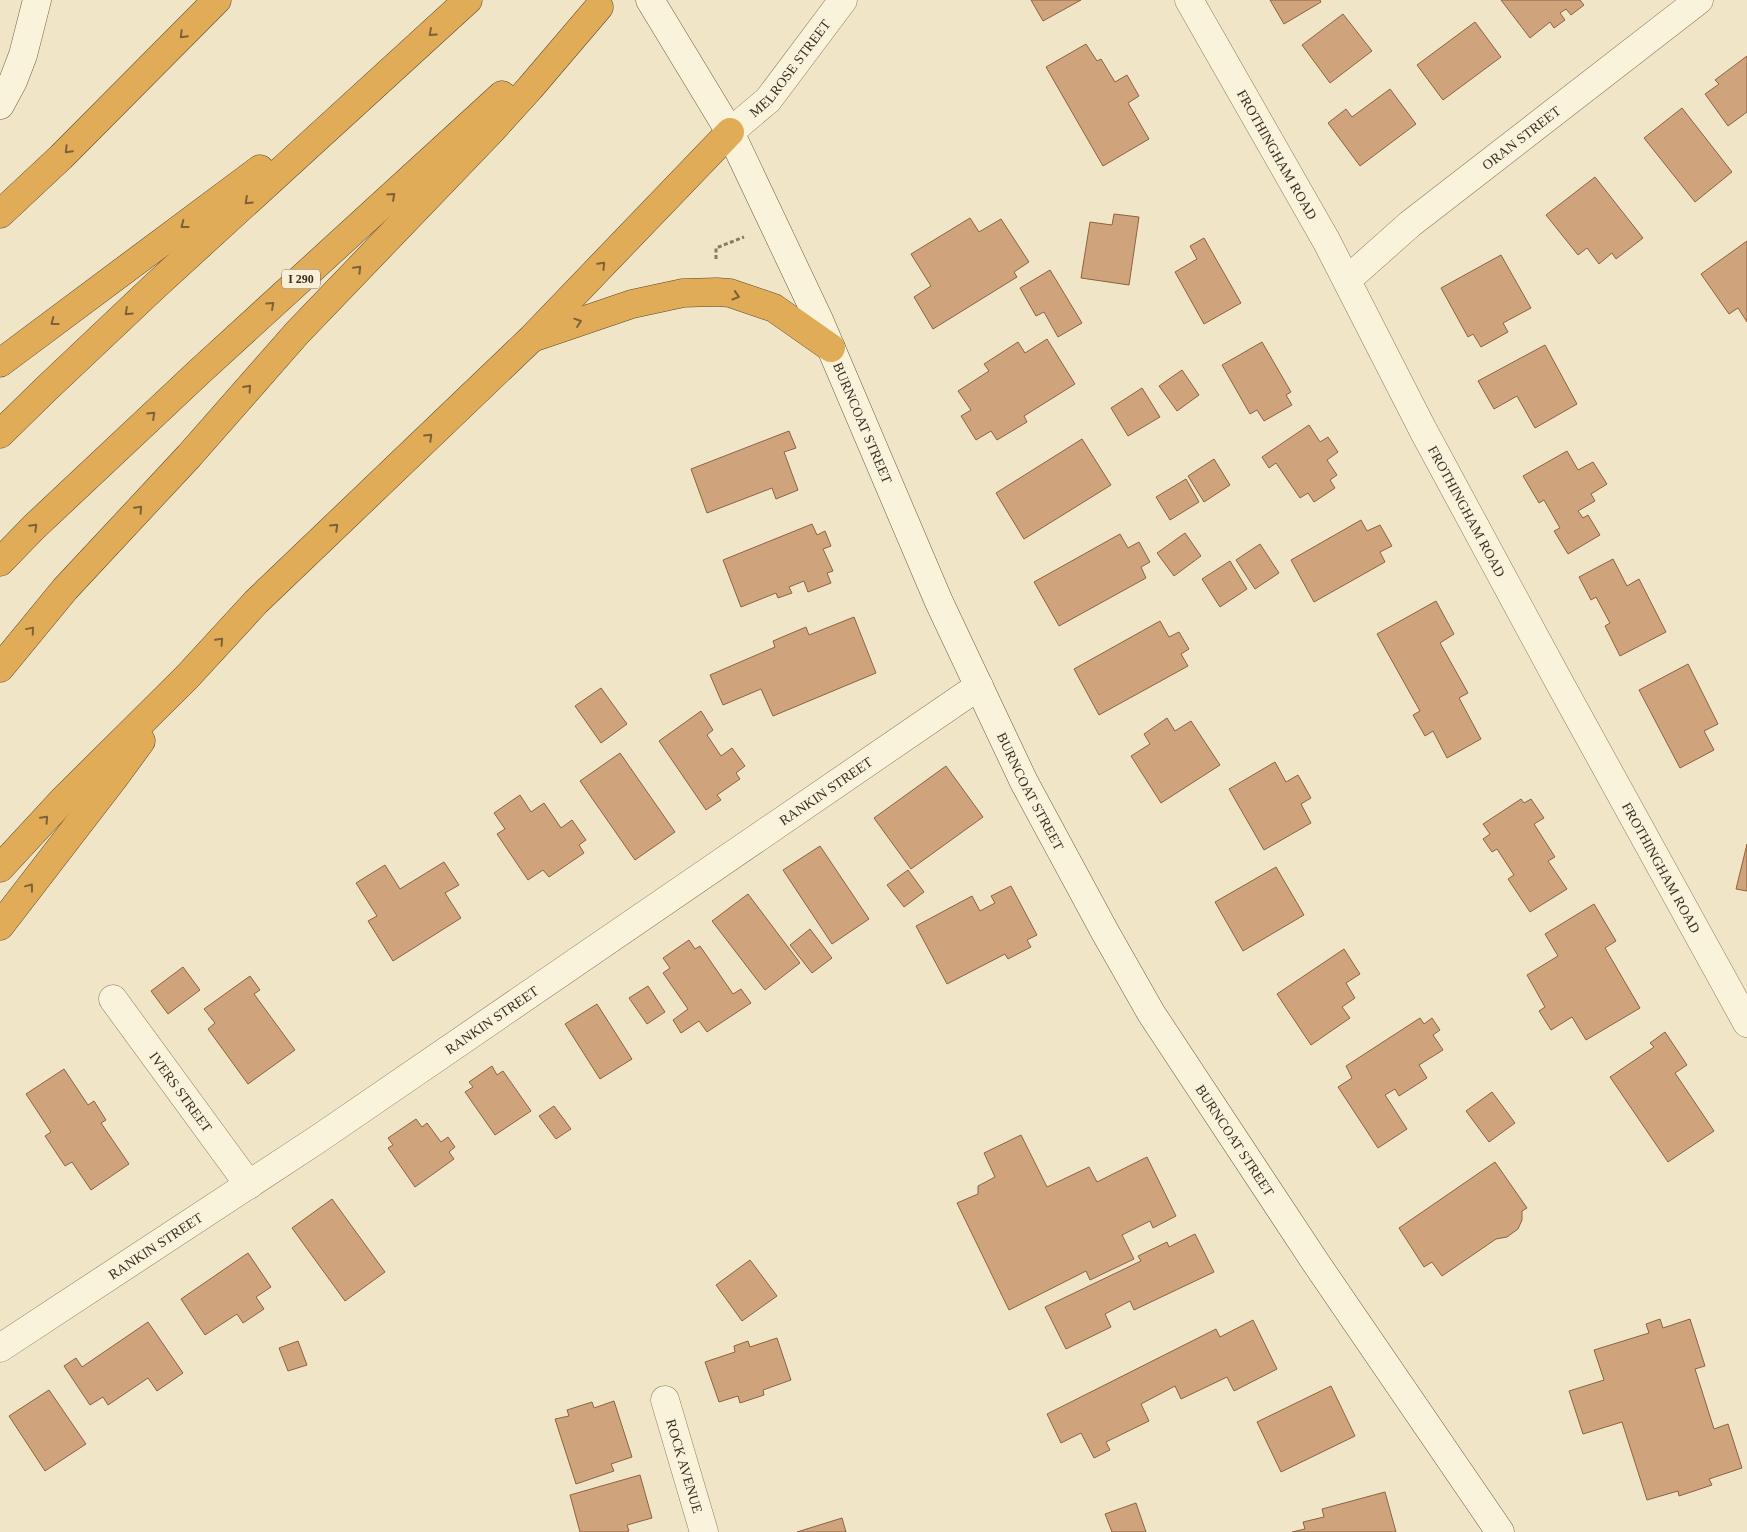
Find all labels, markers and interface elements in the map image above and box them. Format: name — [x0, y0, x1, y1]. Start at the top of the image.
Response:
street label: MELROSE STREET — [747, 17, 834, 120]
one-way arrow — [429, 27, 438, 36]
one-way arrow — [180, 29, 189, 38]
street label: FROTHINGHAM ROAD — [1234, 87, 1320, 222]
street label: ORAN STREET — [1480, 103, 1564, 173]
one-way arrow — [65, 144, 74, 153]
one-way arrow — [386, 193, 395, 202]
one-way arrow — [244, 195, 253, 204]
one-way arrow — [180, 219, 190, 228]
one-way arrow — [596, 262, 605, 271]
one-way arrow — [352, 265, 361, 274]
road number: I 290 — [282, 270, 320, 288]
one-way arrow — [731, 290, 739, 300]
one-way arrow — [266, 302, 275, 311]
one-way arrow — [125, 306, 134, 315]
one-way arrow — [50, 316, 60, 325]
one-way arrow — [573, 318, 581, 328]
street label: BURNCOAT STREET — [830, 360, 895, 486]
one-way arrow — [242, 385, 251, 394]
one-way arrow — [146, 412, 155, 421]
one-way arrow — [423, 434, 432, 443]
street label: FROTHINGHAM ROAD — [1425, 443, 1508, 580]
one-way arrow — [133, 505, 142, 514]
one-way arrow — [329, 523, 338, 532]
one-way arrow — [28, 524, 37, 533]
one-way arrow — [25, 627, 34, 636]
one-way arrow — [214, 638, 223, 647]
street label: BURNCOAT STREET — [994, 730, 1067, 853]
street label: RANKIN STREET — [777, 754, 876, 829]
street label: FROTHINGHAM ROAD — [1619, 800, 1703, 936]
one-way arrow — [39, 816, 48, 825]
one-way arrow — [24, 884, 32, 893]
street label: RANKIN STREET — [443, 983, 542, 1058]
street label: IVERS STREET — [146, 1049, 215, 1135]
street label: BURNCOAT STREET — [1192, 1082, 1277, 1199]
street label: RANKIN STREET — [106, 1210, 206, 1283]
street label: ROCK AVENUE — [663, 1417, 705, 1515]

